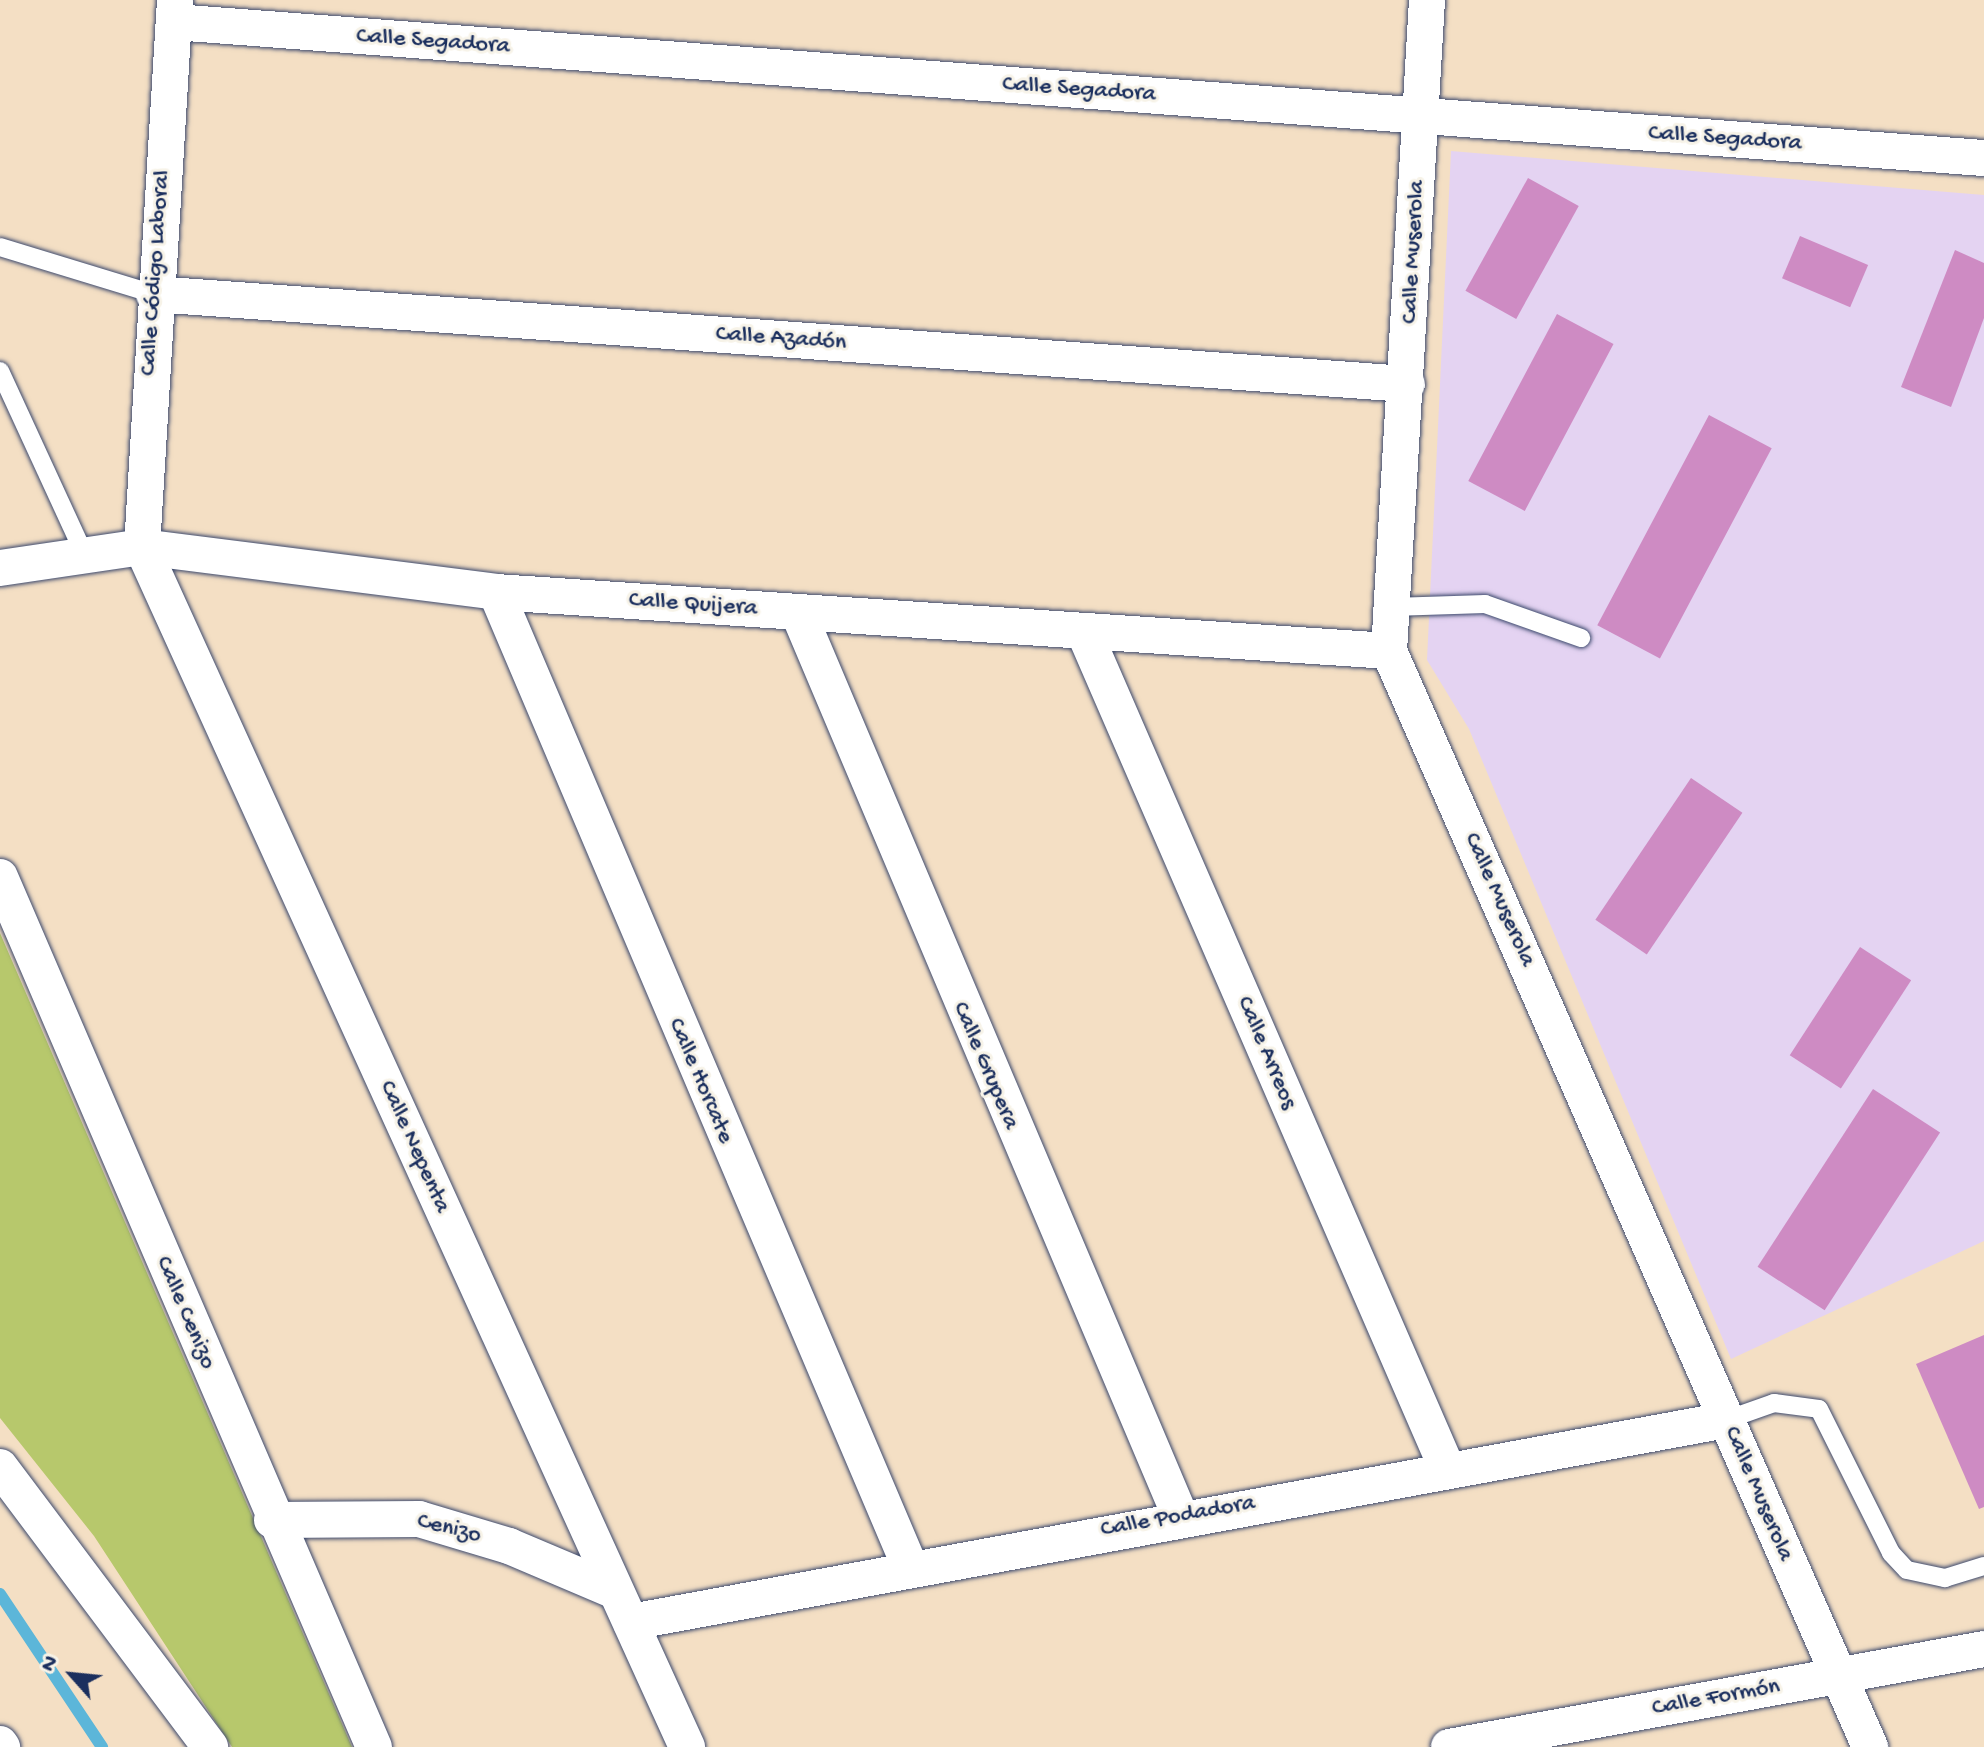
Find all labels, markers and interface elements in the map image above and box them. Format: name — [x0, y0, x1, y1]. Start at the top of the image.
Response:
street label: Calle Segadora — [355, 22, 511, 62]
street label: Calle Segadora — [1001, 70, 1157, 110]
street label: Calle Segadora — [1647, 119, 1803, 159]
street label: Calle Código Laboral — [134, 169, 178, 377]
street label: Calle Muserola — [1396, 180, 1432, 324]
street label: Calle Azadón — [715, 320, 847, 358]
street label: Calle Quijera — [628, 586, 758, 624]
street label: Calle Muserola — [1457, 829, 1541, 971]
street label: Calle Arreos — [1229, 992, 1303, 1114]
street label: Calle Grupera — [945, 998, 1025, 1134]
street label: Calle Horcate — [661, 1014, 739, 1148]
street label: Calle Nepenta — [372, 1076, 456, 1218]
street label: Calle Cenizo — [148, 1252, 222, 1374]
street label: Calle Muserola — [1717, 1422, 1799, 1566]
street label: Calle Podadora — [1098, 1489, 1258, 1545]
street label: Cenizo — [414, 1507, 484, 1551]
north arrow — [32, 1635, 112, 1715]
text: N — [36, 1652, 65, 1676]
street label: Calle Formón — [1650, 1673, 1782, 1723]

